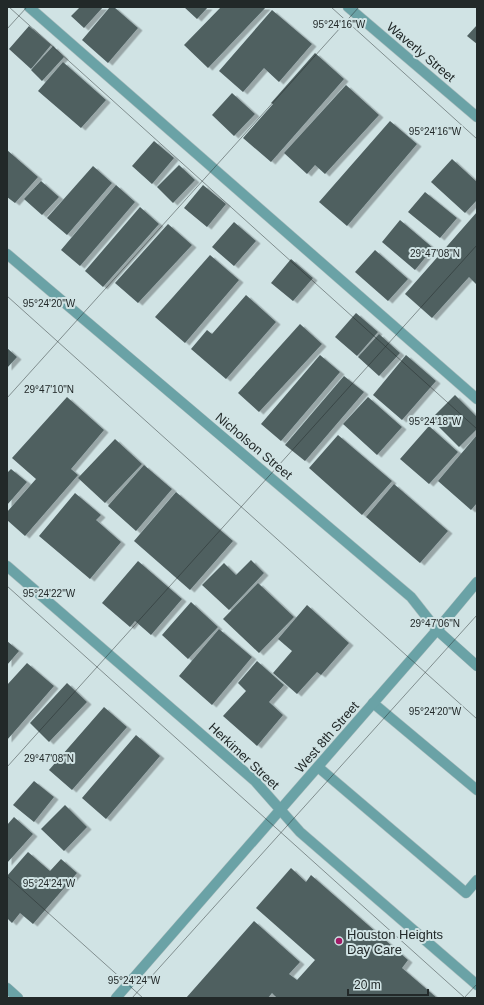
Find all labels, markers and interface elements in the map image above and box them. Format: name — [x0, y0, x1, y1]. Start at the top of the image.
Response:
text: 95°24'16"W — [313, 19, 366, 30]
street label: Waverly Street — [384, 19, 459, 85]
text: 95°24'16"W — [409, 126, 462, 137]
text: 29°47'08"N — [410, 248, 460, 259]
text: 95°24'20"W — [23, 298, 76, 309]
text: 29°47'10"N — [24, 384, 74, 395]
street label: Nicholson Street — [213, 410, 296, 483]
text: 95°24'18"W — [409, 416, 462, 427]
text: 95°24'22"W — [23, 588, 76, 599]
text: 29°47'06"N — [410, 618, 460, 629]
street label: West 8th Street — [292, 698, 362, 776]
text: 95°24'20"W — [409, 706, 462, 717]
street label: Herkimer Street — [206, 719, 283, 793]
text: 29°47'08"N — [24, 753, 74, 764]
text: 95°24'24"W — [23, 878, 76, 889]
place label: Houston Heights Day Care — [347, 927, 444, 957]
marker: Houston Heights Day Care — [334, 936, 344, 946]
scale bar — [348, 971, 428, 997]
text: 95°24'24"W — [108, 975, 161, 986]
text: 20 m — [354, 978, 381, 992]

